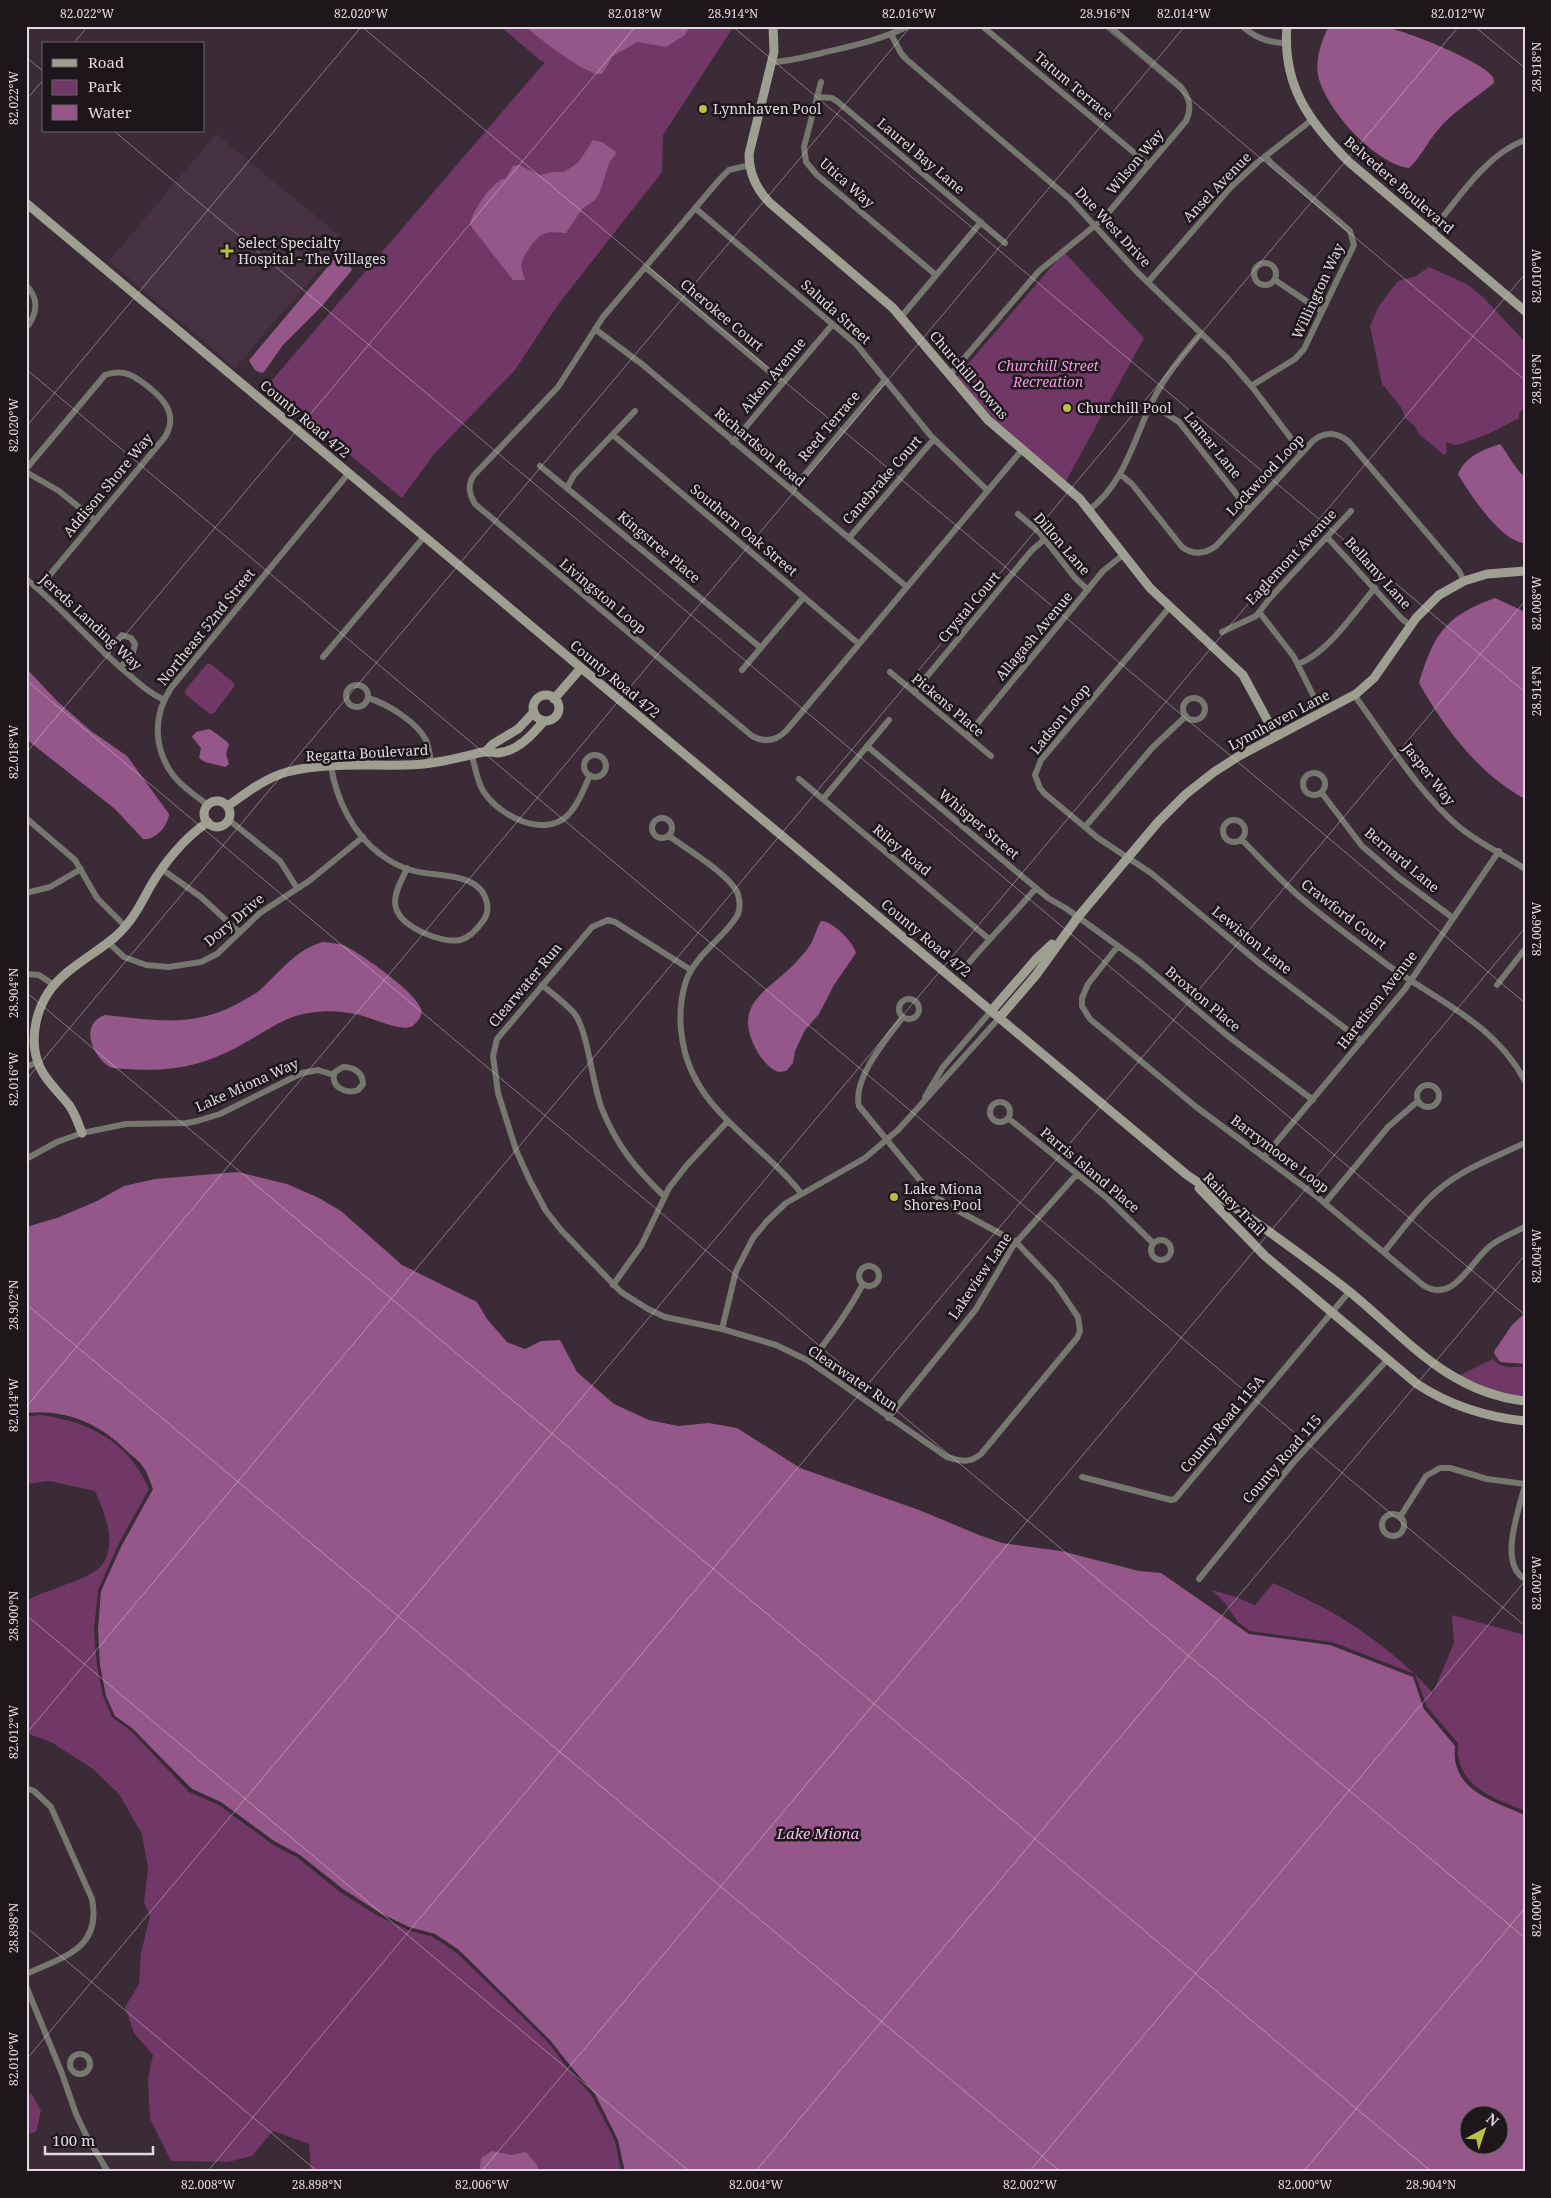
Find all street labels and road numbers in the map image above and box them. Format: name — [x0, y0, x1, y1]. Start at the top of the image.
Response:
street label: Tatum Terrace — [1031, 47, 1118, 124]
street label: Laurel Bay Lane — [873, 113, 969, 198]
street label: Wilson Way — [1102, 125, 1168, 198]
street label: Belvedere Boulevard — [1340, 132, 1459, 238]
street label: Ansel Avenue — [1178, 147, 1255, 226]
street label: Utica Way — [816, 153, 879, 212]
street label: Due West Drive — [1071, 182, 1156, 271]
street label: Willington Way — [1287, 240, 1348, 342]
street label: Cherokee Court — [677, 274, 768, 355]
street label: Saluda Street — [797, 275, 875, 348]
street label: Churchill Downs — [926, 326, 1013, 423]
street label: Aiken Avenue — [736, 333, 810, 416]
street label: County Road 472 — [256, 375, 354, 462]
street label: Reed Terrace — [793, 386, 864, 465]
street label: Richardson Road — [711, 403, 810, 491]
street label: Lamar Lane — [1180, 407, 1246, 482]
street label: Addison Shore Way — [59, 429, 157, 541]
street label: Lockwood Loop — [1222, 429, 1308, 520]
street label: Canebrake Court — [838, 431, 926, 528]
street label: Southern Oak Street — [687, 479, 802, 580]
street label: Eaglemont Avenue — [1241, 504, 1340, 609]
street label: Kingstree Place — [614, 506, 705, 587]
street label: Dillon Lane — [1030, 508, 1095, 579]
street label: Bellamy Lane — [1341, 533, 1416, 613]
street label: Livingston Loop — [556, 554, 651, 638]
street label: Northeast 52nd Street — [152, 564, 259, 689]
street label: Crystal Court — [933, 567, 1004, 646]
street label: Jereds Landing Way — [35, 569, 147, 674]
street label: Allagash Avenue — [991, 587, 1076, 684]
street label: County Road 472 — [566, 635, 664, 722]
street label: Pickens Place — [908, 669, 989, 741]
street label: Ladson Loop — [1025, 679, 1094, 758]
street label: Lynnhaven Lane — [1225, 685, 1333, 754]
street label: Jasper Way — [1398, 738, 1460, 809]
street label: Regatta Boulevard — [305, 740, 429, 765]
street label: Whisper Street — [935, 784, 1024, 863]
street label: Riley Road — [869, 820, 936, 880]
street label: Bernard Lane — [1361, 823, 1444, 896]
street label: Crawford Court — [1297, 874, 1391, 953]
street label: Dory Drive — [200, 889, 268, 950]
street label: County Road 472 — [877, 894, 975, 981]
street label: Lewiston Lane — [1208, 901, 1296, 978]
street label: Clearwater Run — [484, 939, 566, 1031]
street label: Haretison Avenue — [1332, 947, 1421, 1053]
street label: Broxton Place — [1162, 962, 1245, 1036]
street label: Lake Miona Way — [192, 1053, 301, 1116]
street label: Barrymoore Loop — [1227, 1110, 1333, 1197]
street label: Parris Island Place — [1037, 1122, 1144, 1217]
street label: Rainey Trail — [1199, 1168, 1270, 1240]
street label: Lakeview Lane — [943, 1229, 1016, 1323]
street label: Clearwater Run — [805, 1340, 902, 1415]
street label: County Road 115A — [1175, 1371, 1268, 1476]
street label: County Road 115 — [1238, 1410, 1326, 1507]

